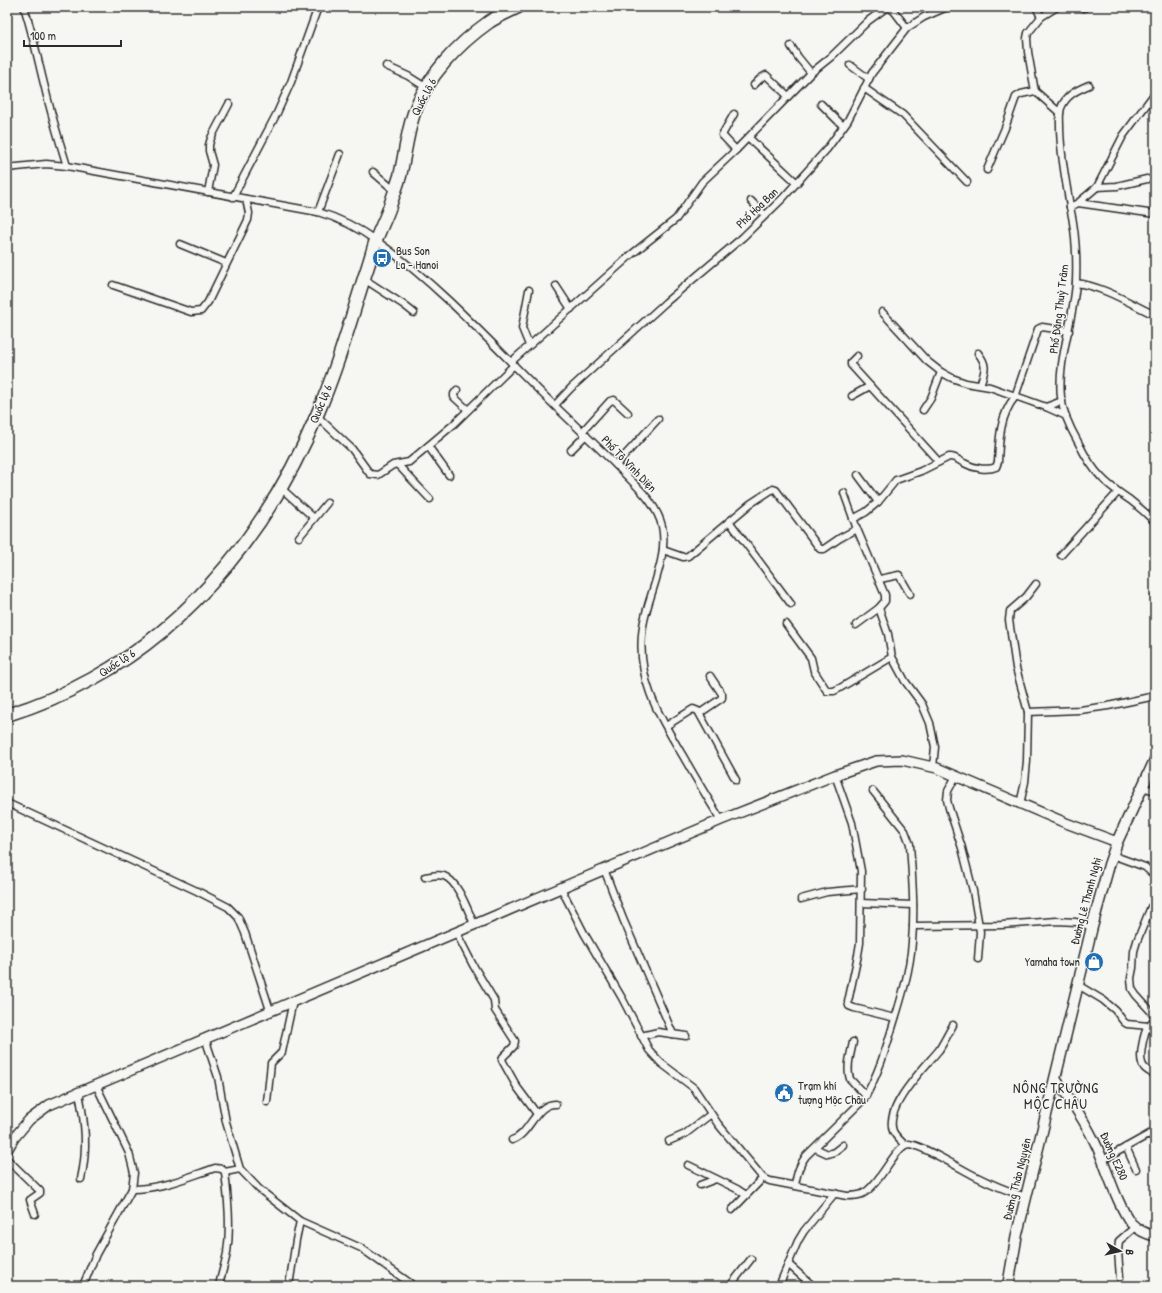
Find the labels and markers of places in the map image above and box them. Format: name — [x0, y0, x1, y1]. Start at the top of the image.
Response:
place label: Bus Son La - Hanoi — [396, 242, 439, 273]
bus stop icon: Bus Son La - Hanoi — [371, 247, 393, 269]
shop icon: Yamaha town — [1083, 951, 1105, 973]
place label: Yamaha town — [1025, 953, 1080, 970]
place label: Trạm khí tượng Mộc Châu — [798, 1077, 866, 1108]
public building icon: Trạm khí tượng Mộc Châu — [773, 1082, 795, 1104]

